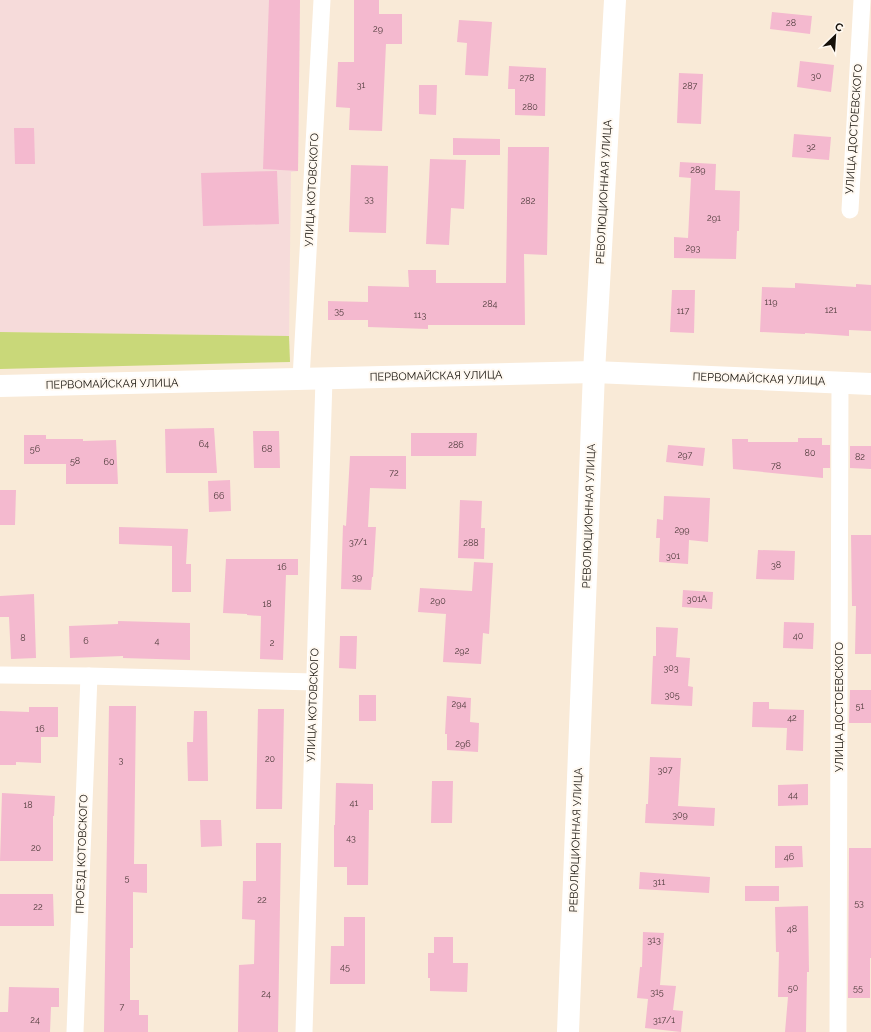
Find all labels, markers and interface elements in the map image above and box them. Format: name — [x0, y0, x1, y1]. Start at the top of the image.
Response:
north arrow — [815, 16, 855, 56]
house number: 28 — [786, 18, 796, 28]
text: С — [833, 20, 846, 35]
house number: 29 — [373, 24, 383, 34]
street label: УЛИЦА ДОСТОЕВСКОГО — [843, 64, 865, 194]
house number: 30 — [811, 71, 822, 81]
house number: 278 — [520, 73, 534, 83]
house number: 31 — [357, 80, 365, 90]
house number: 287 — [683, 81, 698, 91]
house number: 280 — [522, 102, 538, 112]
street label: РЕВОЛЮЦИОННАЯ УЛИЦА — [594, 119, 614, 265]
street label: УЛИЦА КОТОВСКОГО — [303, 133, 321, 247]
house number: 32 — [806, 142, 816, 152]
house number: 289 — [690, 165, 706, 175]
house number: 33 — [364, 194, 374, 204]
house number: 282 — [521, 196, 536, 206]
house number: 291 — [707, 213, 721, 223]
house number: 293 — [686, 243, 701, 253]
house number: 119 — [765, 297, 777, 307]
house number: 284 — [483, 299, 498, 309]
house number: 121 — [825, 305, 837, 315]
house number: 35 — [334, 306, 344, 316]
house number: 117 — [677, 306, 689, 316]
house number: 113 — [414, 310, 426, 320]
street label: ПЕРВОМАЙСКАЯ УЛИЦА — [369, 368, 503, 384]
street label: ПЕРВОМАЙСКАЯ УЛИЦА — [692, 370, 826, 388]
street label: ПЕРВОМАЙСКАЯ УЛИЦА — [45, 376, 179, 392]
house number: 64 — [199, 439, 209, 449]
house number: 286 — [448, 440, 464, 450]
street label: РЕВОЛЮЦИОННАЯ УЛИЦА — [580, 443, 598, 589]
house number: 56 — [30, 444, 41, 454]
house number: 68 — [262, 444, 272, 454]
house number: 80 — [805, 448, 816, 458]
house number: 297 — [678, 450, 693, 460]
house number: 82 — [855, 452, 865, 462]
house number: 58 — [70, 456, 80, 466]
house number: 60 — [104, 457, 115, 467]
house number: 78 — [771, 461, 781, 471]
house number: 72 — [389, 468, 399, 478]
house number: 66 — [214, 491, 225, 501]
house number: 299 — [674, 525, 690, 535]
house number: 37/1 — [349, 537, 367, 547]
house number: 288 — [463, 538, 479, 548]
house number: 301 — [666, 551, 680, 561]
house number: 38 — [771, 560, 781, 570]
house number: 16 — [277, 562, 287, 572]
house number: 39 — [352, 572, 362, 582]
house number: 301А — [687, 594, 707, 604]
house number: 290 — [430, 596, 446, 606]
house number: 18 — [262, 599, 272, 609]
house number: 40 — [793, 631, 804, 641]
house number: 8 — [20, 633, 26, 643]
house number: 6 — [83, 636, 89, 646]
house number: 4 — [155, 636, 160, 646]
house number: 2 — [270, 638, 275, 648]
street label: УЛИЦА ДОСТОЕВСКОГО — [833, 642, 846, 772]
house number: 292 — [455, 646, 470, 656]
street label: УЛИЦА КОТОВСКОГО — [305, 648, 321, 762]
house number: 303 — [663, 663, 679, 673]
house number: 305 — [664, 690, 680, 700]
house number: 294 — [452, 699, 467, 709]
house number: 51 — [856, 701, 865, 711]
house number: 42 — [787, 713, 797, 723]
house number: 16 — [35, 724, 45, 734]
house number: 296 — [455, 739, 471, 749]
house number: 20 — [265, 754, 276, 764]
house number: 3 — [119, 755, 124, 765]
house number: 307 — [657, 765, 673, 775]
street label: РЕВОЛЮЦИОННАЯ УЛИЦА — [567, 767, 585, 913]
house number: 44 — [788, 790, 798, 800]
street label: ПРОЕЗД КОТОВСКОГО — [73, 794, 91, 914]
house number: 41 — [350, 798, 359, 808]
house number: 18 — [23, 800, 33, 810]
house number: 309 — [672, 810, 688, 820]
house number: 43 — [346, 833, 356, 843]
house number: 20 — [31, 843, 42, 853]
house number: 46 — [784, 852, 795, 862]
house number: 5 — [125, 873, 130, 883]
house number: 311 — [653, 877, 665, 887]
house number: 22 — [257, 895, 267, 905]
house number: 53 — [854, 898, 864, 908]
house number: 22 — [33, 902, 43, 912]
house number: 48 — [787, 924, 797, 934]
house number: 313 — [647, 935, 661, 945]
house number: 45 — [340, 962, 350, 972]
house number: 50 — [788, 983, 799, 993]
house number: 55 — [853, 983, 863, 993]
house number: 315 — [650, 987, 664, 997]
house number: 24 — [261, 989, 271, 999]
house number: 7 — [120, 1002, 125, 1012]
house number: 24 — [30, 1015, 40, 1025]
house number: 317/1 — [653, 1015, 675, 1025]

